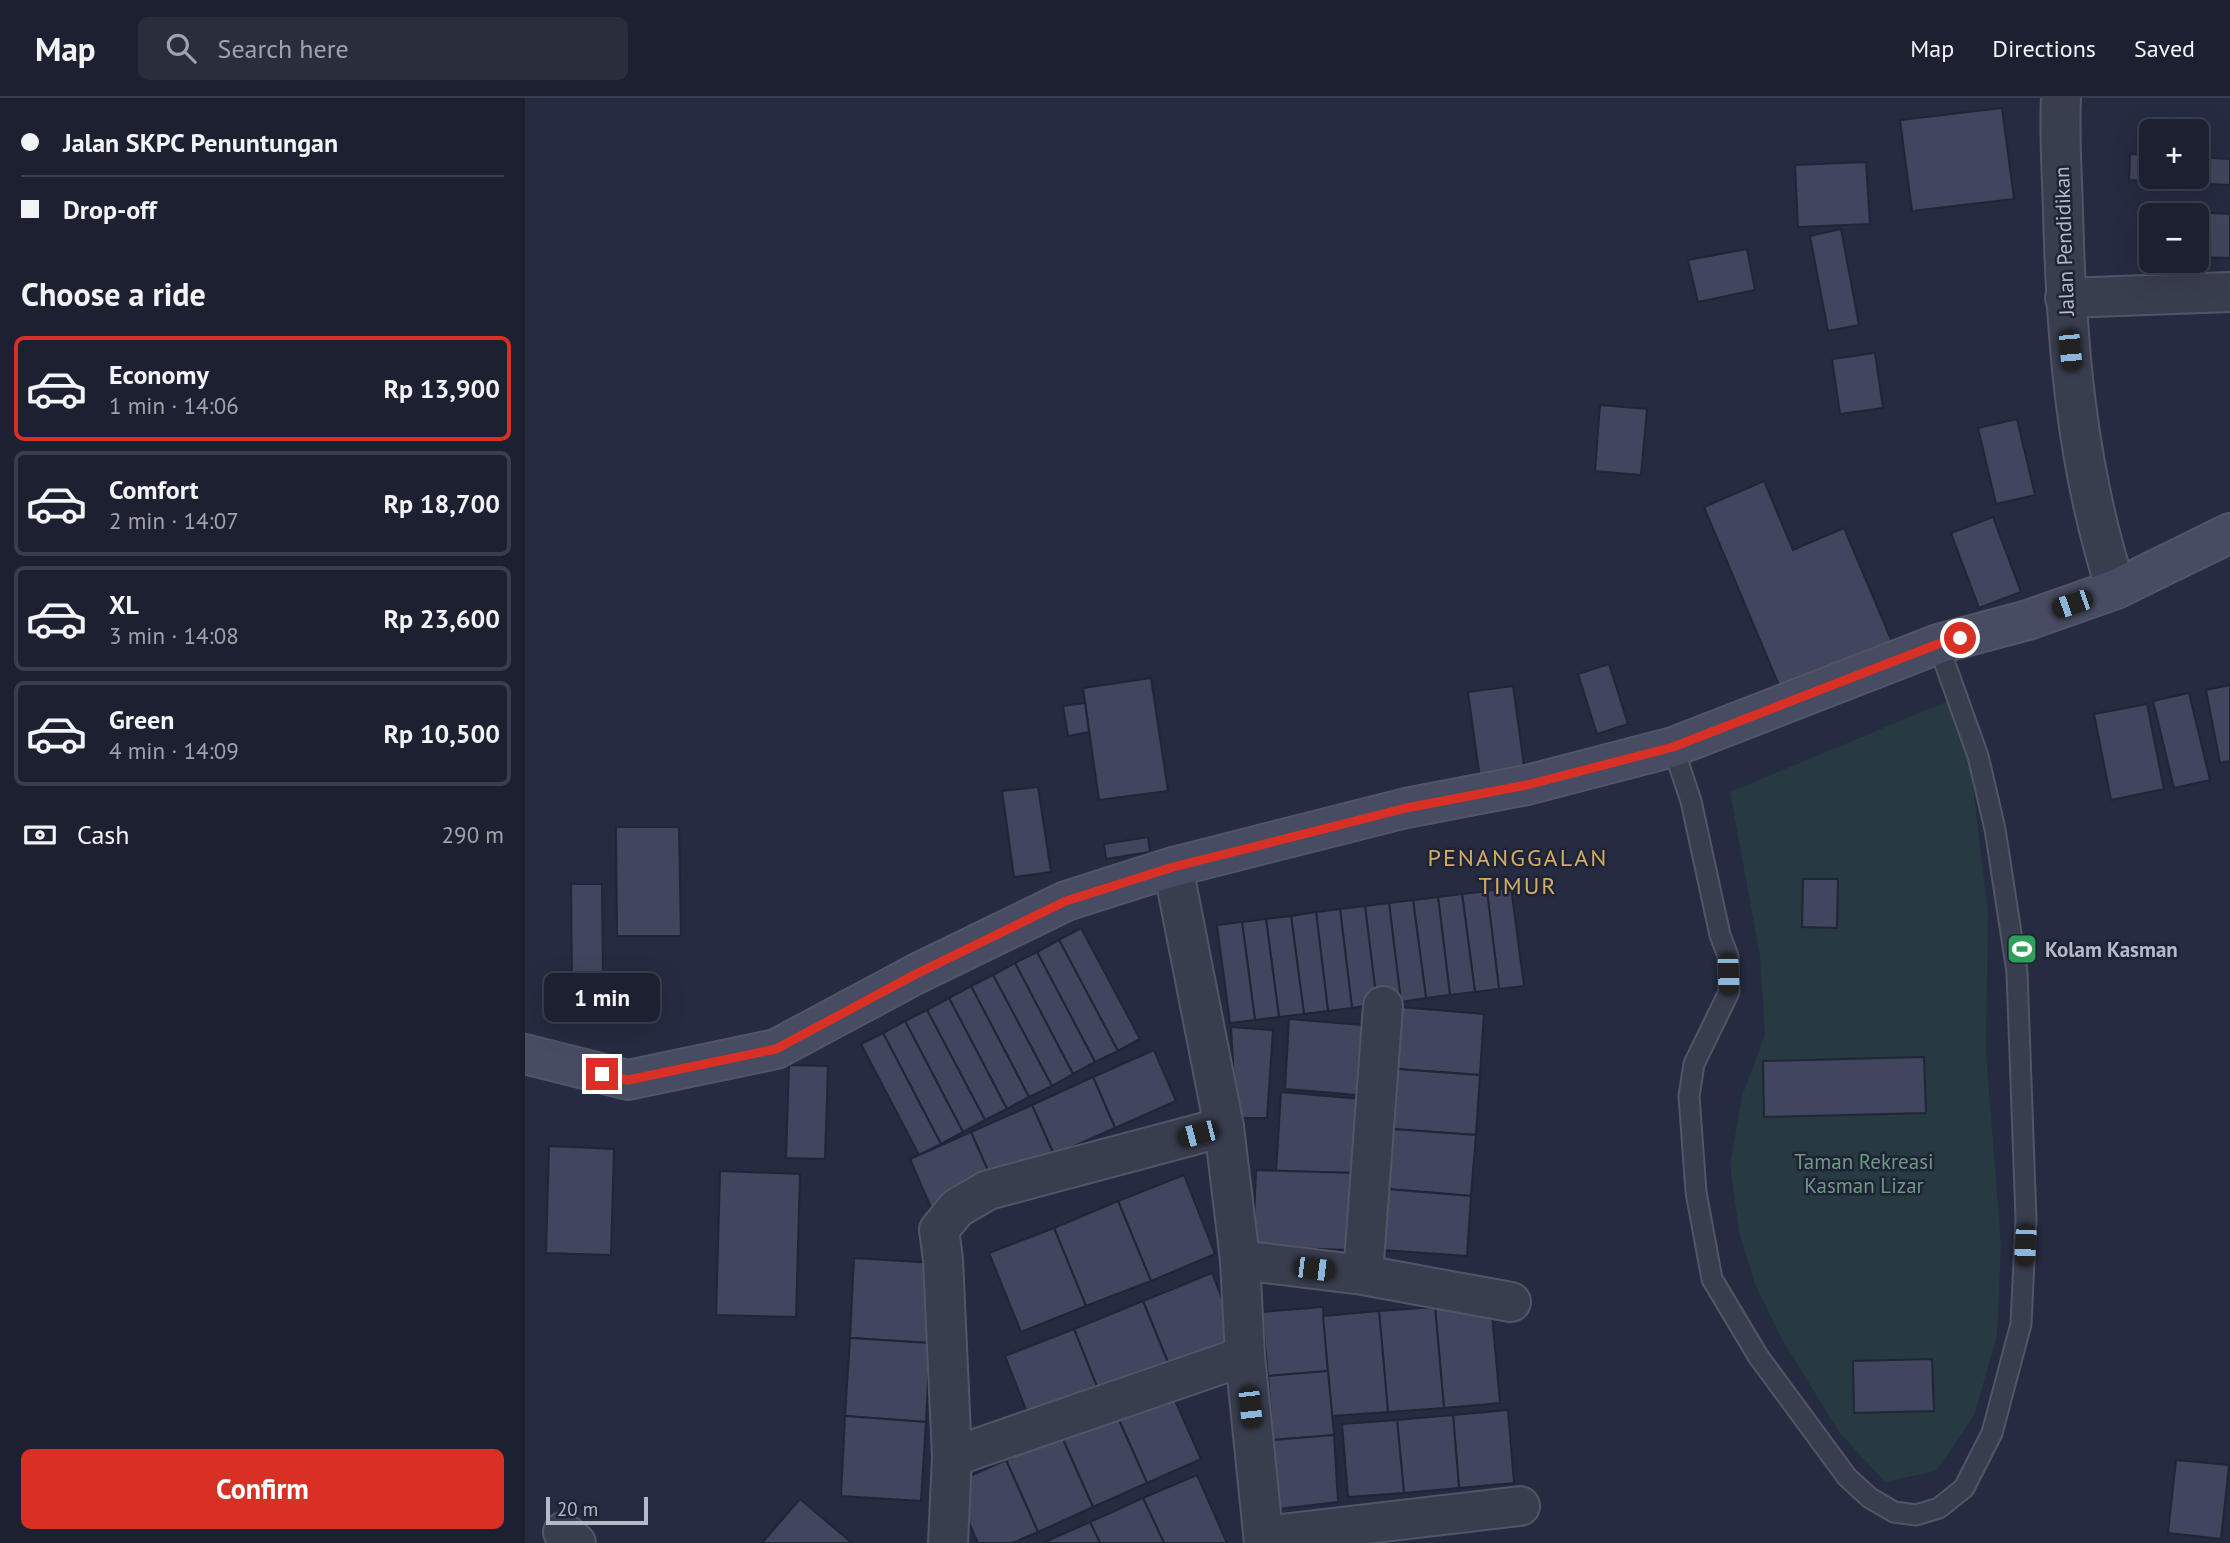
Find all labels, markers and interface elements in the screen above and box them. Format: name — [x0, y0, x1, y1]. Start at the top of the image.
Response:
search box — [138, 17, 628, 80]
text: Map — [35, 27, 96, 70]
icon: search — [162, 29, 200, 67]
text: Search here — [218, 32, 349, 65]
text: Map — [1910, 33, 1954, 64]
text: Directions — [1992, 33, 2096, 64]
text: Saved — [2134, 33, 2195, 64]
map controls — [2139, 119, 2209, 273]
button: + — [2139, 119, 2209, 189]
text: Jalan SKPC Penuntungan — [63, 126, 338, 159]
street label: Jalan Pendidikan — [2048, 166, 2080, 317]
text: Drop-off — [63, 193, 157, 226]
button: − — [2139, 203, 2209, 273]
text: Choose a ride — [21, 273, 206, 315]
car — [2058, 328, 2083, 372]
icon: car — [25, 357, 88, 420]
text: Economy — [109, 358, 209, 391]
text: Rp 13,900 — [383, 372, 500, 405]
text: 1 min · 14:06 — [109, 391, 239, 420]
icon: car — [25, 472, 88, 535]
text: Comfort — [109, 473, 199, 506]
text: Rp 18,700 — [383, 487, 500, 520]
text: 2 min · 14:07 — [109, 506, 239, 535]
icon: car — [25, 587, 88, 650]
car — [2049, 587, 2096, 621]
text: XL — [109, 588, 139, 621]
text: Rp 23,600 — [383, 602, 500, 635]
text: 3 min · 14:08 — [109, 621, 239, 650]
route start — [1944, 622, 1976, 654]
icon: car — [25, 702, 88, 765]
text: Green — [109, 703, 174, 736]
text: Rp 10,500 — [383, 717, 500, 750]
text: 4 min · 14:09 — [109, 736, 239, 765]
icon: cash — [21, 816, 59, 854]
text: Cash — [77, 818, 129, 851]
text: 290 m — [442, 820, 504, 849]
district label: PENANGGALAN TIMUR — [1428, 842, 1608, 901]
sports icon: Kolam Kasman — [2005, 932, 2039, 966]
place label: Kolam Kasman — [2045, 936, 2178, 963]
car — [1717, 953, 1740, 995]
callout: 1 min — [544, 972, 660, 1021]
text: 1 min — [574, 983, 630, 1012]
route end — [586, 1058, 618, 1090]
car — [1175, 1118, 1222, 1150]
park label: Taman Rekreasi Kasman Lizar — [1794, 1148, 1934, 1199]
car — [2014, 1223, 2037, 1267]
car — [1292, 1256, 1337, 1282]
car — [1238, 1385, 1263, 1429]
button: Confirm — [21, 1449, 504, 1529]
scale bar — [546, 1494, 647, 1526]
text: 20 m — [557, 1497, 598, 1521]

